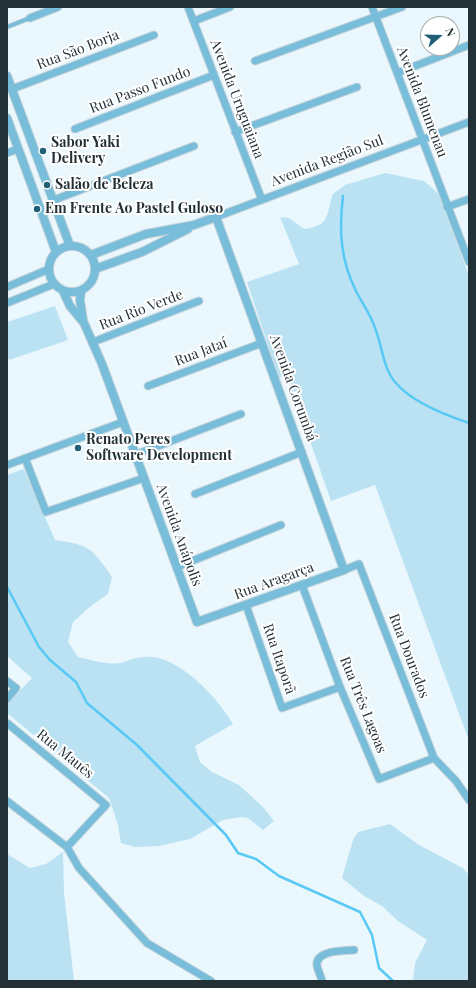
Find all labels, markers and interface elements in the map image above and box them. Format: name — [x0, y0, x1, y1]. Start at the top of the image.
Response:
north arrow — [420, 16, 460, 56]
text: N — [442, 26, 459, 38]
street label: Rua São Borja — [35, 27, 121, 73]
street label: Avenida Uruguaiana — [207, 37, 267, 161]
street label: Avenida Blumenau — [393, 44, 451, 160]
street label: Rua Passo Fundo — [87, 63, 193, 117]
street label: Avenida Região Sul — [268, 132, 386, 190]
place label: Sabor Yaki Delivery — [51, 135, 120, 168]
marker: Sabor Yaki Delivery — [38, 146, 48, 156]
place label: Salão de Beleza — [55, 177, 154, 193]
marker: Salão de Beleza — [42, 180, 52, 190]
place label: Em Frente Ao Pastel Guloso — [45, 201, 223, 217]
marker: Em Frente Ao Pastel Guloso — [32, 204, 42, 214]
street label: Rua Rio Verde — [97, 286, 185, 334]
street label: Avenida Corumbá — [266, 332, 320, 444]
street label: Rua Jataí — [172, 334, 230, 370]
place label: Renato Peres Software Development — [86, 432, 232, 464]
marker: Renato Peres Software Development — [73, 443, 83, 453]
street label: Avenida Anápolis — [153, 481, 205, 589]
street label: Rua Aragarça — [232, 559, 316, 603]
street label: Rua Dourados — [385, 612, 433, 700]
street label: Rua Itaporã — [259, 622, 299, 696]
street label: Rua Três Lagoas — [336, 654, 390, 756]
street label: Rua Mauês — [33, 726, 97, 782]

